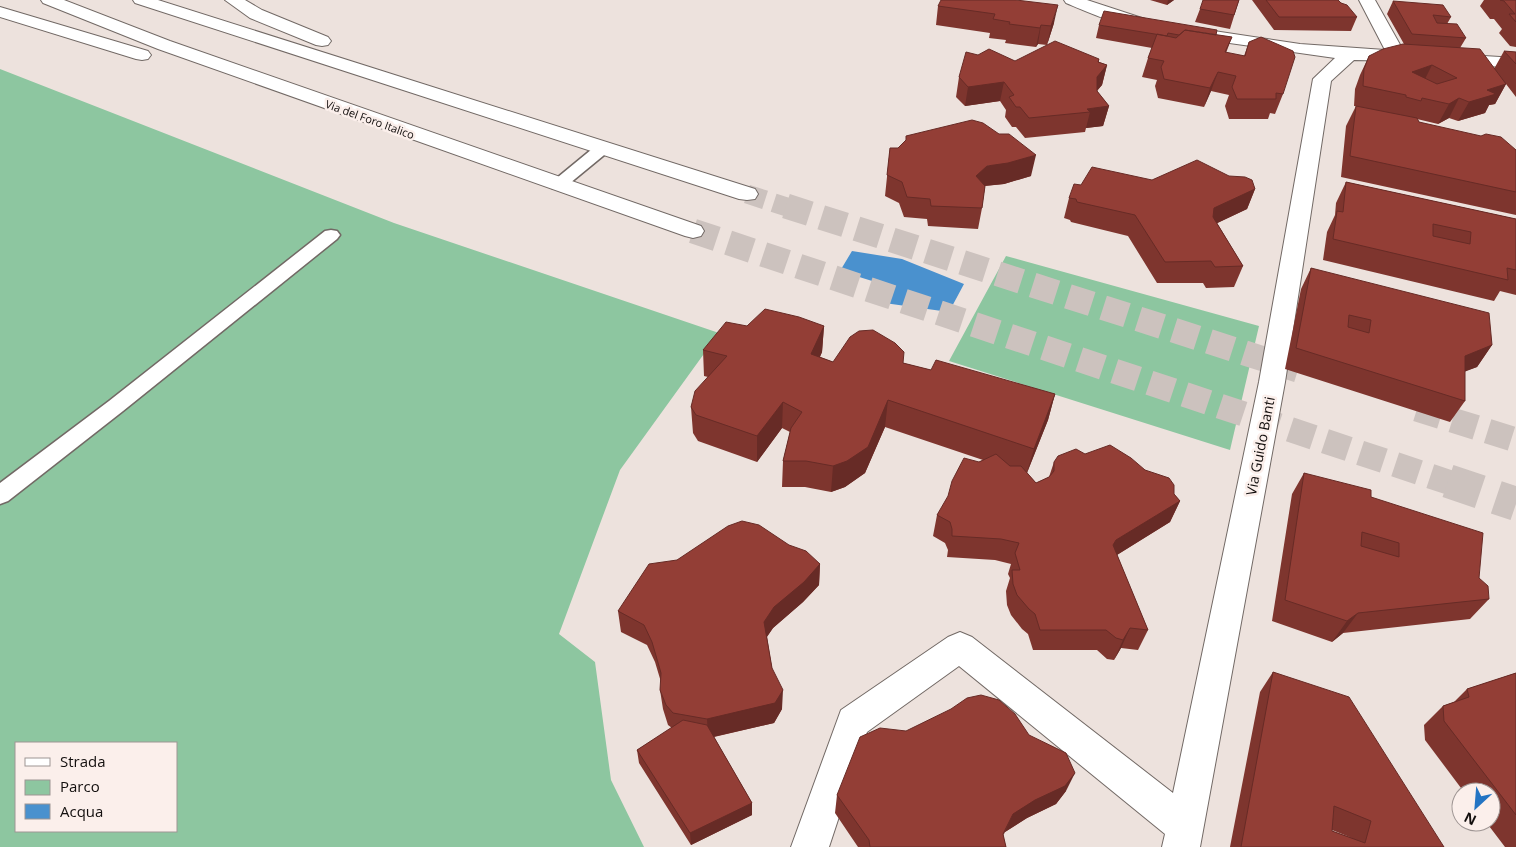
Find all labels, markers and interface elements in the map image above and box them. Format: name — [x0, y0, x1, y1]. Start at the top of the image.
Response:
street label: Via del Foro Italico — [323, 96, 417, 142]
street label: Via Guido Banti — [1241, 395, 1279, 497]
legend — [15, 742, 178, 832]
text: Strada — [60, 751, 106, 771]
text: Parco — [60, 776, 100, 796]
north arrow — [1451, 782, 1501, 832]
text: Acqua — [60, 801, 103, 821]
text: N — [1461, 808, 1479, 830]

